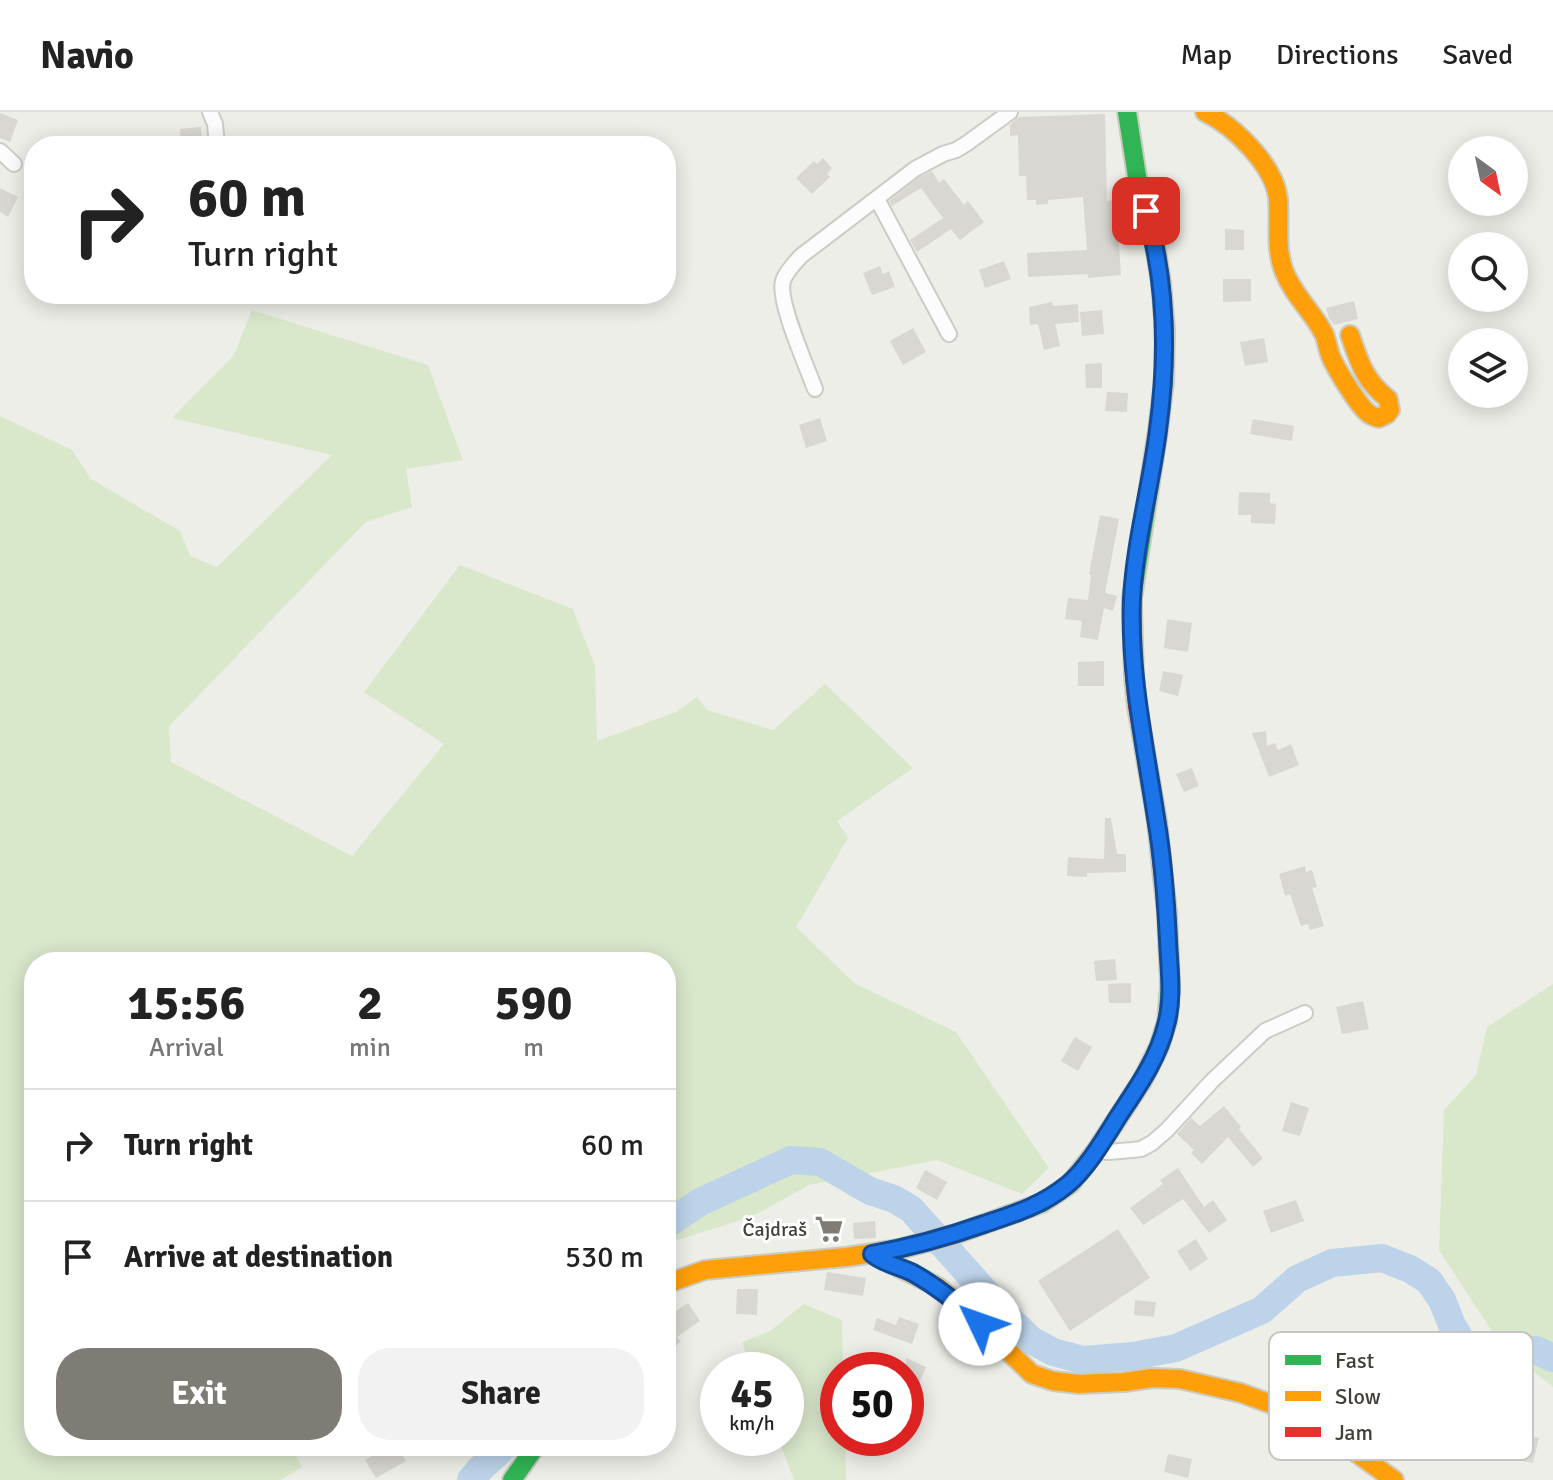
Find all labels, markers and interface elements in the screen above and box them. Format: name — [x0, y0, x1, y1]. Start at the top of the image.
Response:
text: Navio — [40, 32, 134, 79]
text: Map — [1180, 38, 1232, 72]
text: Directions — [1276, 38, 1398, 72]
text: Saved — [1442, 38, 1513, 72]
north arrow — [1448, 136, 1528, 216]
map controls — [1448, 136, 1528, 408]
text: 60 m — [188, 163, 306, 232]
icon: right — [56, 168, 160, 272]
pin — [1112, 177, 1180, 245]
icon: arrive — [1124, 189, 1168, 233]
text: Turn right — [188, 232, 338, 277]
button: search — [1448, 232, 1528, 312]
button: layers — [1448, 328, 1528, 408]
text: 15:56 — [128, 974, 245, 1033]
text: 2 — [357, 974, 383, 1033]
text: 590 — [495, 974, 572, 1033]
text: Arrival — [149, 1032, 224, 1064]
text: min — [349, 1032, 391, 1064]
text: m — [523, 1032, 544, 1064]
icon: right — [56, 1123, 100, 1167]
text: Turn right — [124, 1127, 253, 1164]
text: 60 m — [581, 1127, 644, 1164]
supermarket icon: Čajdraš — [814, 1214, 844, 1244]
place label: Čajdraš — [743, 1217, 807, 1242]
icon: arrive — [56, 1235, 100, 1279]
text: Arrive at destination — [124, 1239, 393, 1276]
text: 530 m — [565, 1239, 644, 1276]
position arrow — [938, 1282, 1022, 1366]
legend — [1269, 1332, 1533, 1460]
text: Fast — [1335, 1347, 1375, 1374]
button: Exit — [56, 1348, 342, 1440]
button: Share — [358, 1348, 644, 1440]
speed limit sign: 50 — [820, 1352, 924, 1456]
text: 45 — [730, 1369, 774, 1419]
text: Slow — [1335, 1383, 1381, 1410]
text: km/h — [729, 1411, 775, 1436]
text: Jam — [1335, 1419, 1373, 1446]

